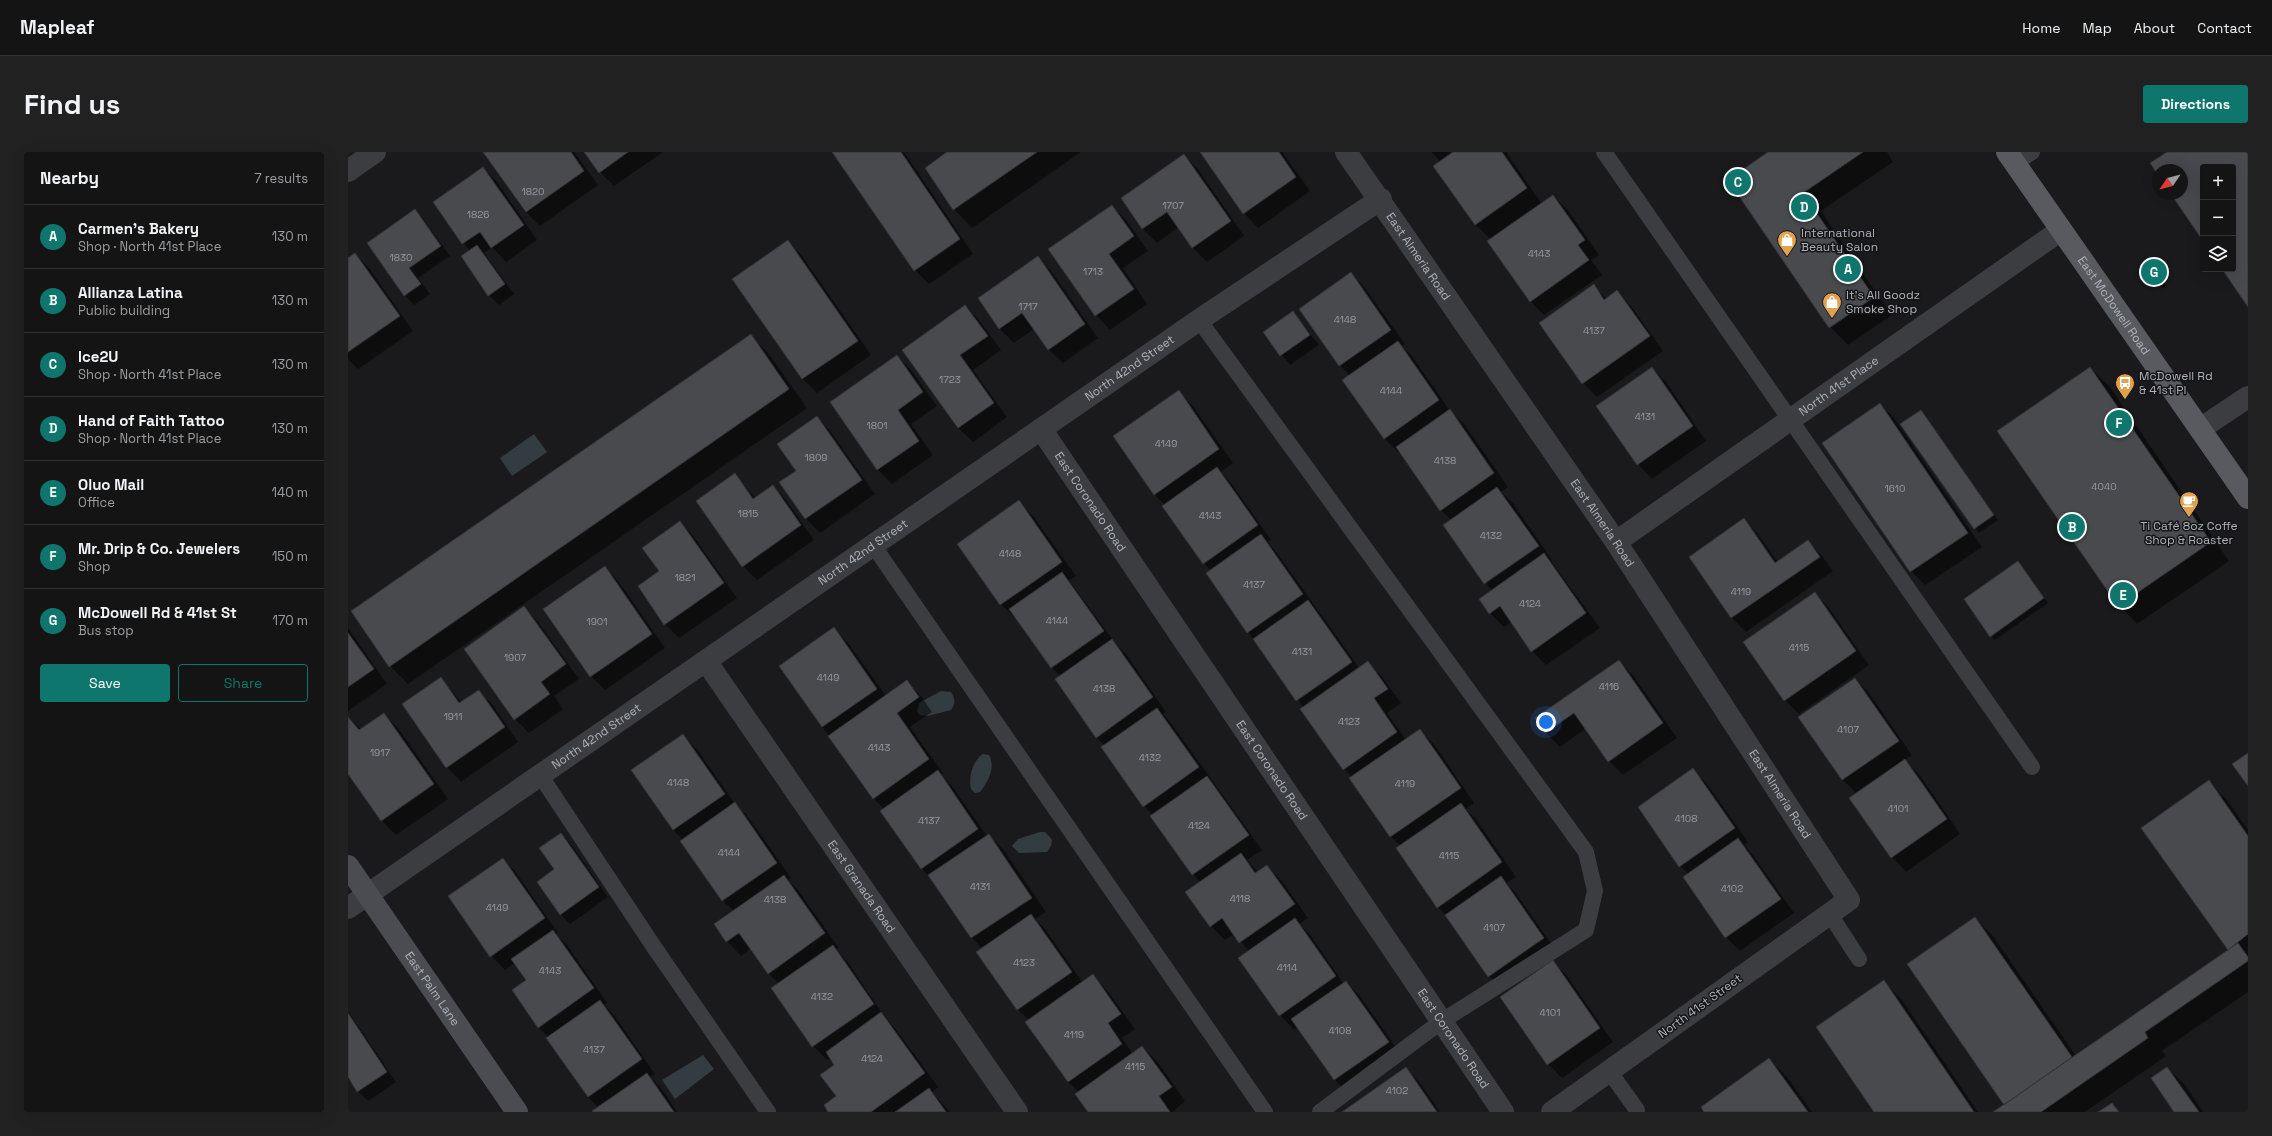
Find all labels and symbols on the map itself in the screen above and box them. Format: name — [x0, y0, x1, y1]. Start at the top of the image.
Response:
north arrow — [2152, 164, 2188, 200]
pin: C — [1725, 167, 1751, 197]
house number: 1820 — [522, 185, 544, 198]
pin: D — [1791, 192, 1817, 222]
house number: 1707 — [1162, 199, 1184, 212]
house number: 1826 — [467, 208, 489, 221]
street label: East Almeria Road — [1382, 209, 1454, 303]
place label: International Beauty Salon — [1801, 225, 1878, 255]
shop icon: International Beauty Salon — [1776, 229, 1798, 257]
house number: 4143 — [1528, 247, 1550, 260]
house number: 1830 — [390, 251, 412, 264]
street label: East McDowell Road — [2074, 253, 2154, 358]
pin: A — [1835, 254, 1861, 284]
pin: G — [2141, 257, 2167, 287]
house number: 1713 — [1083, 265, 1103, 278]
place label: It's All Goodz Smoke Shop — [1846, 287, 1920, 317]
shop icon: It's All Goodz Smoke Shop — [1821, 291, 1843, 319]
house number: 1717 — [1018, 300, 1038, 313]
house number: 4148 — [1334, 313, 1356, 326]
house number: 4137 — [1583, 324, 1605, 337]
street label: North 42nd Street — [1082, 331, 1178, 405]
street label: North 41st Place — [1796, 352, 1882, 419]
place label: McDowell Rd & 41st Pl — [2139, 368, 2213, 398]
bus stop icon: McDowell Rd & 41st Pl — [2114, 372, 2136, 400]
house number: 1723 — [939, 373, 961, 386]
house number: 4144 — [1380, 384, 1402, 397]
pin: F — [2106, 408, 2132, 438]
house number: 4131 — [1635, 410, 1655, 423]
house number: 1801 — [867, 419, 888, 432]
house number: 4149 — [1155, 437, 1177, 450]
street label: East Coronado Road — [1051, 449, 1130, 555]
house number: 1809 — [805, 451, 827, 464]
house number: 4138 — [1434, 454, 1456, 467]
street label: East Almeria Road — [1567, 476, 1638, 570]
house number: 4040 — [2091, 480, 2117, 493]
house number: 1610 — [1885, 482, 1905, 495]
cafe icon: Ti Café 8oz Coffe Shop & Roaster — [2178, 490, 2200, 518]
house number: 1815 — [738, 507, 758, 520]
house number: 4143 — [1199, 509, 1221, 522]
pin: B — [2059, 512, 2085, 542]
street label: North 42nd Street — [815, 516, 911, 589]
place label: Ti Café 8oz Coffe Shop & Roaster — [2140, 518, 2238, 548]
house number: 4132 — [1480, 529, 1502, 542]
house number: 4148 — [999, 547, 1021, 560]
house number: 1821 — [675, 571, 695, 584]
house number: 4137 — [1243, 578, 1265, 591]
pin: E — [2110, 580, 2136, 610]
house number: 4119 — [1731, 585, 1751, 598]
house number: 4124 — [1519, 597, 1541, 610]
house number: 4144 — [1046, 614, 1068, 627]
house number: 1901 — [587, 615, 607, 628]
house number: 4115 — [1789, 641, 1809, 654]
house number: 4131 — [1292, 645, 1312, 658]
house number: 1907 — [504, 651, 526, 664]
house number: 4149 — [817, 671, 839, 684]
house number: 4116 — [1599, 680, 1619, 693]
house number: 4138 — [1093, 682, 1115, 695]
street label: North 42nd Street — [548, 700, 644, 773]
house number: 1911 — [444, 710, 462, 723]
your location — [1536, 712, 1556, 732]
house number: 4123 — [1338, 715, 1360, 728]
street label: East Coronado Road — [1232, 717, 1311, 823]
house number: 4107 — [1837, 723, 1859, 736]
house number: 4143 — [868, 741, 890, 754]
house number: 1917 — [370, 746, 390, 759]
street label: East Almeria Road — [1745, 746, 1815, 842]
house number: 4132 — [1139, 751, 1161, 764]
house number: 4148 — [667, 776, 689, 789]
house number: 4119 — [1395, 777, 1415, 790]
house number: 4101 — [1888, 802, 1908, 815]
house number: 4108 — [1675, 812, 1697, 825]
house number: 4137 — [918, 814, 940, 827]
house number: 4124 — [1188, 819, 1210, 832]
street label: East Granada Road — [824, 837, 899, 936]
house number: 4144 — [718, 846, 740, 859]
house number: 4115 — [1439, 849, 1459, 862]
house number: 4131 — [970, 880, 990, 893]
house number: 4102 — [1721, 882, 1743, 895]
house number: 4118 — [1230, 892, 1250, 905]
house number: 4138 — [764, 893, 786, 906]
house number: 4149 — [486, 901, 508, 914]
house number: 4107 — [1483, 921, 1505, 934]
street label: East Palm Lane — [401, 949, 464, 1029]
house number: 4123 — [1013, 956, 1035, 969]
house number: 4114 — [1277, 961, 1297, 974]
house number: 4143 — [539, 964, 561, 977]
street label: North 41st Street — [1655, 970, 1745, 1042]
street label: East Coronado Road — [1414, 986, 1493, 1092]
house number: 4132 — [811, 990, 833, 1003]
house number: 4101 — [1540, 1006, 1560, 1019]
house number: 4108 — [1329, 1024, 1351, 1037]
house number: 4119 — [1064, 1028, 1084, 1041]
house number: 4137 — [583, 1043, 605, 1056]
house number: 4124 — [861, 1052, 883, 1065]
house number: 4115 — [1125, 1060, 1145, 1073]
house number: 4102 — [1386, 1084, 1408, 1097]

